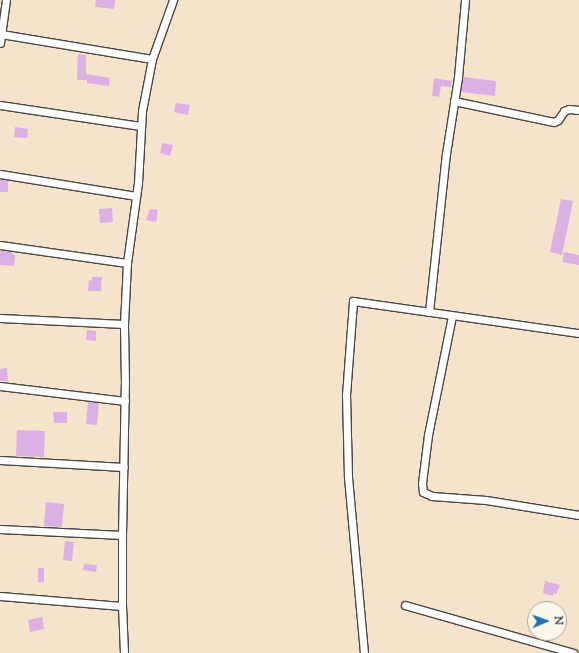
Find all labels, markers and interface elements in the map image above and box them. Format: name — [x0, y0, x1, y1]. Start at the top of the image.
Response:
north arrow — [527, 601, 567, 641]
text: N — [550, 616, 566, 625]

